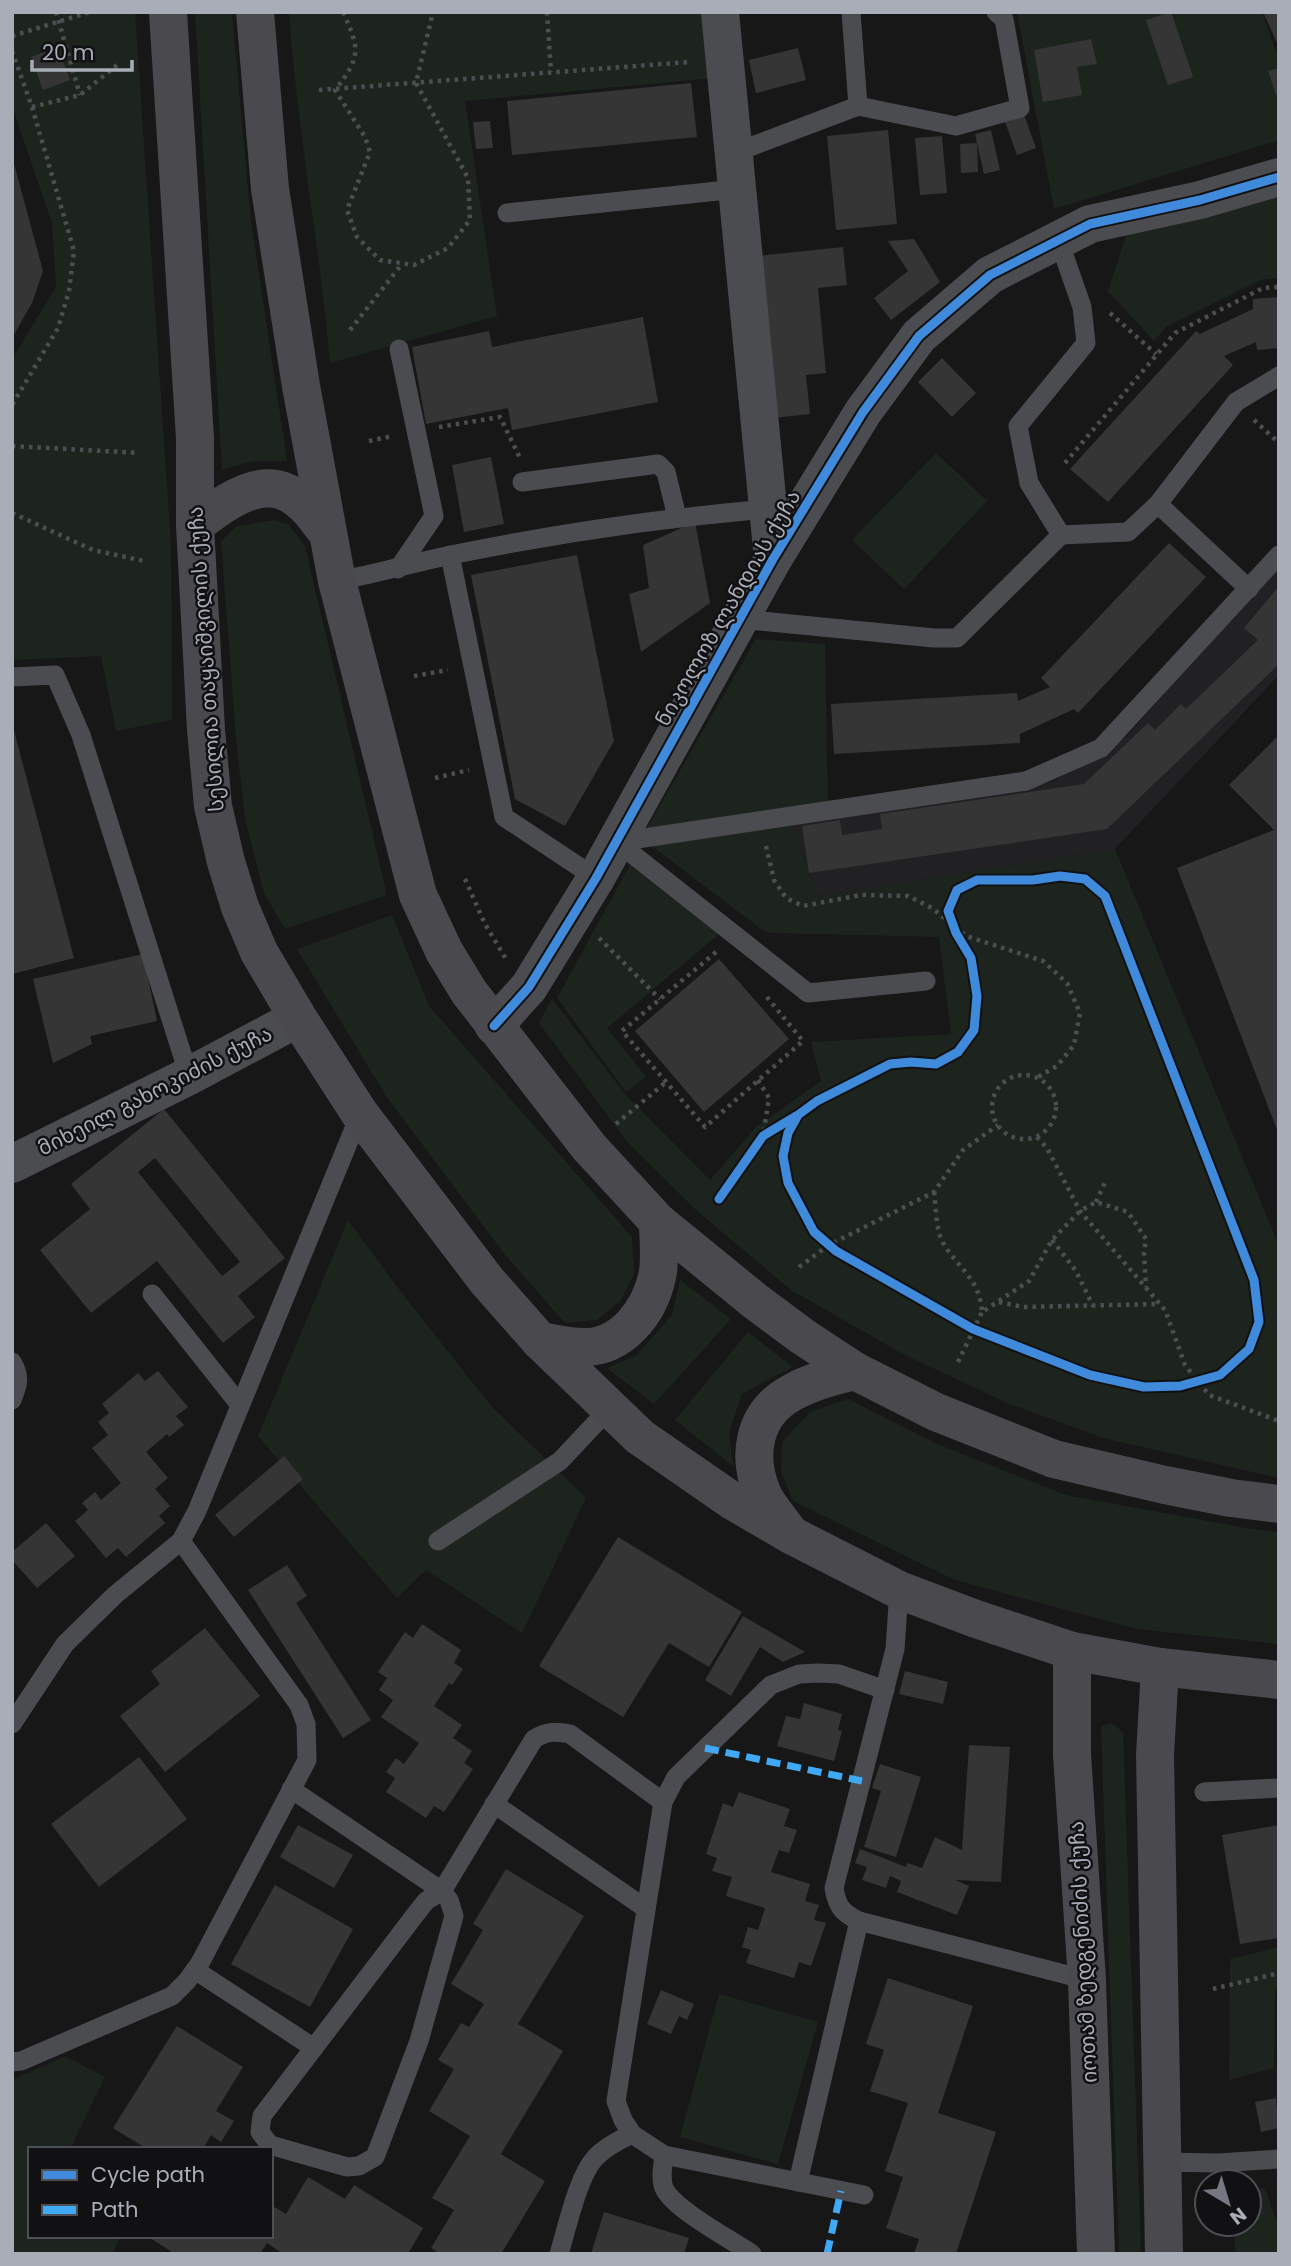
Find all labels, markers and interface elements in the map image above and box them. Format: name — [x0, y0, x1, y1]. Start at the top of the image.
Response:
scale bar — [32, 28, 131, 72]
text: 20 m — [42, 38, 95, 67]
street label: ნიკოლოზ ლანდიას ქუჩა — [648, 484, 807, 731]
street label: სესილია თაყაიშვილის ქუჩა — [180, 505, 231, 813]
street label: მიხეილ გახოკიძის ქუჩა — [33, 1019, 277, 1162]
street label: იოთამ ზედგენიძის ქუჩა — [1061, 1820, 1104, 2084]
legend — [28, 2147, 273, 2238]
text: Cycle path — [91, 2160, 205, 2189]
north arrow — [1193, 2168, 1263, 2238]
text: Path — [91, 2195, 138, 2224]
text: N — [1224, 2201, 1252, 2231]

